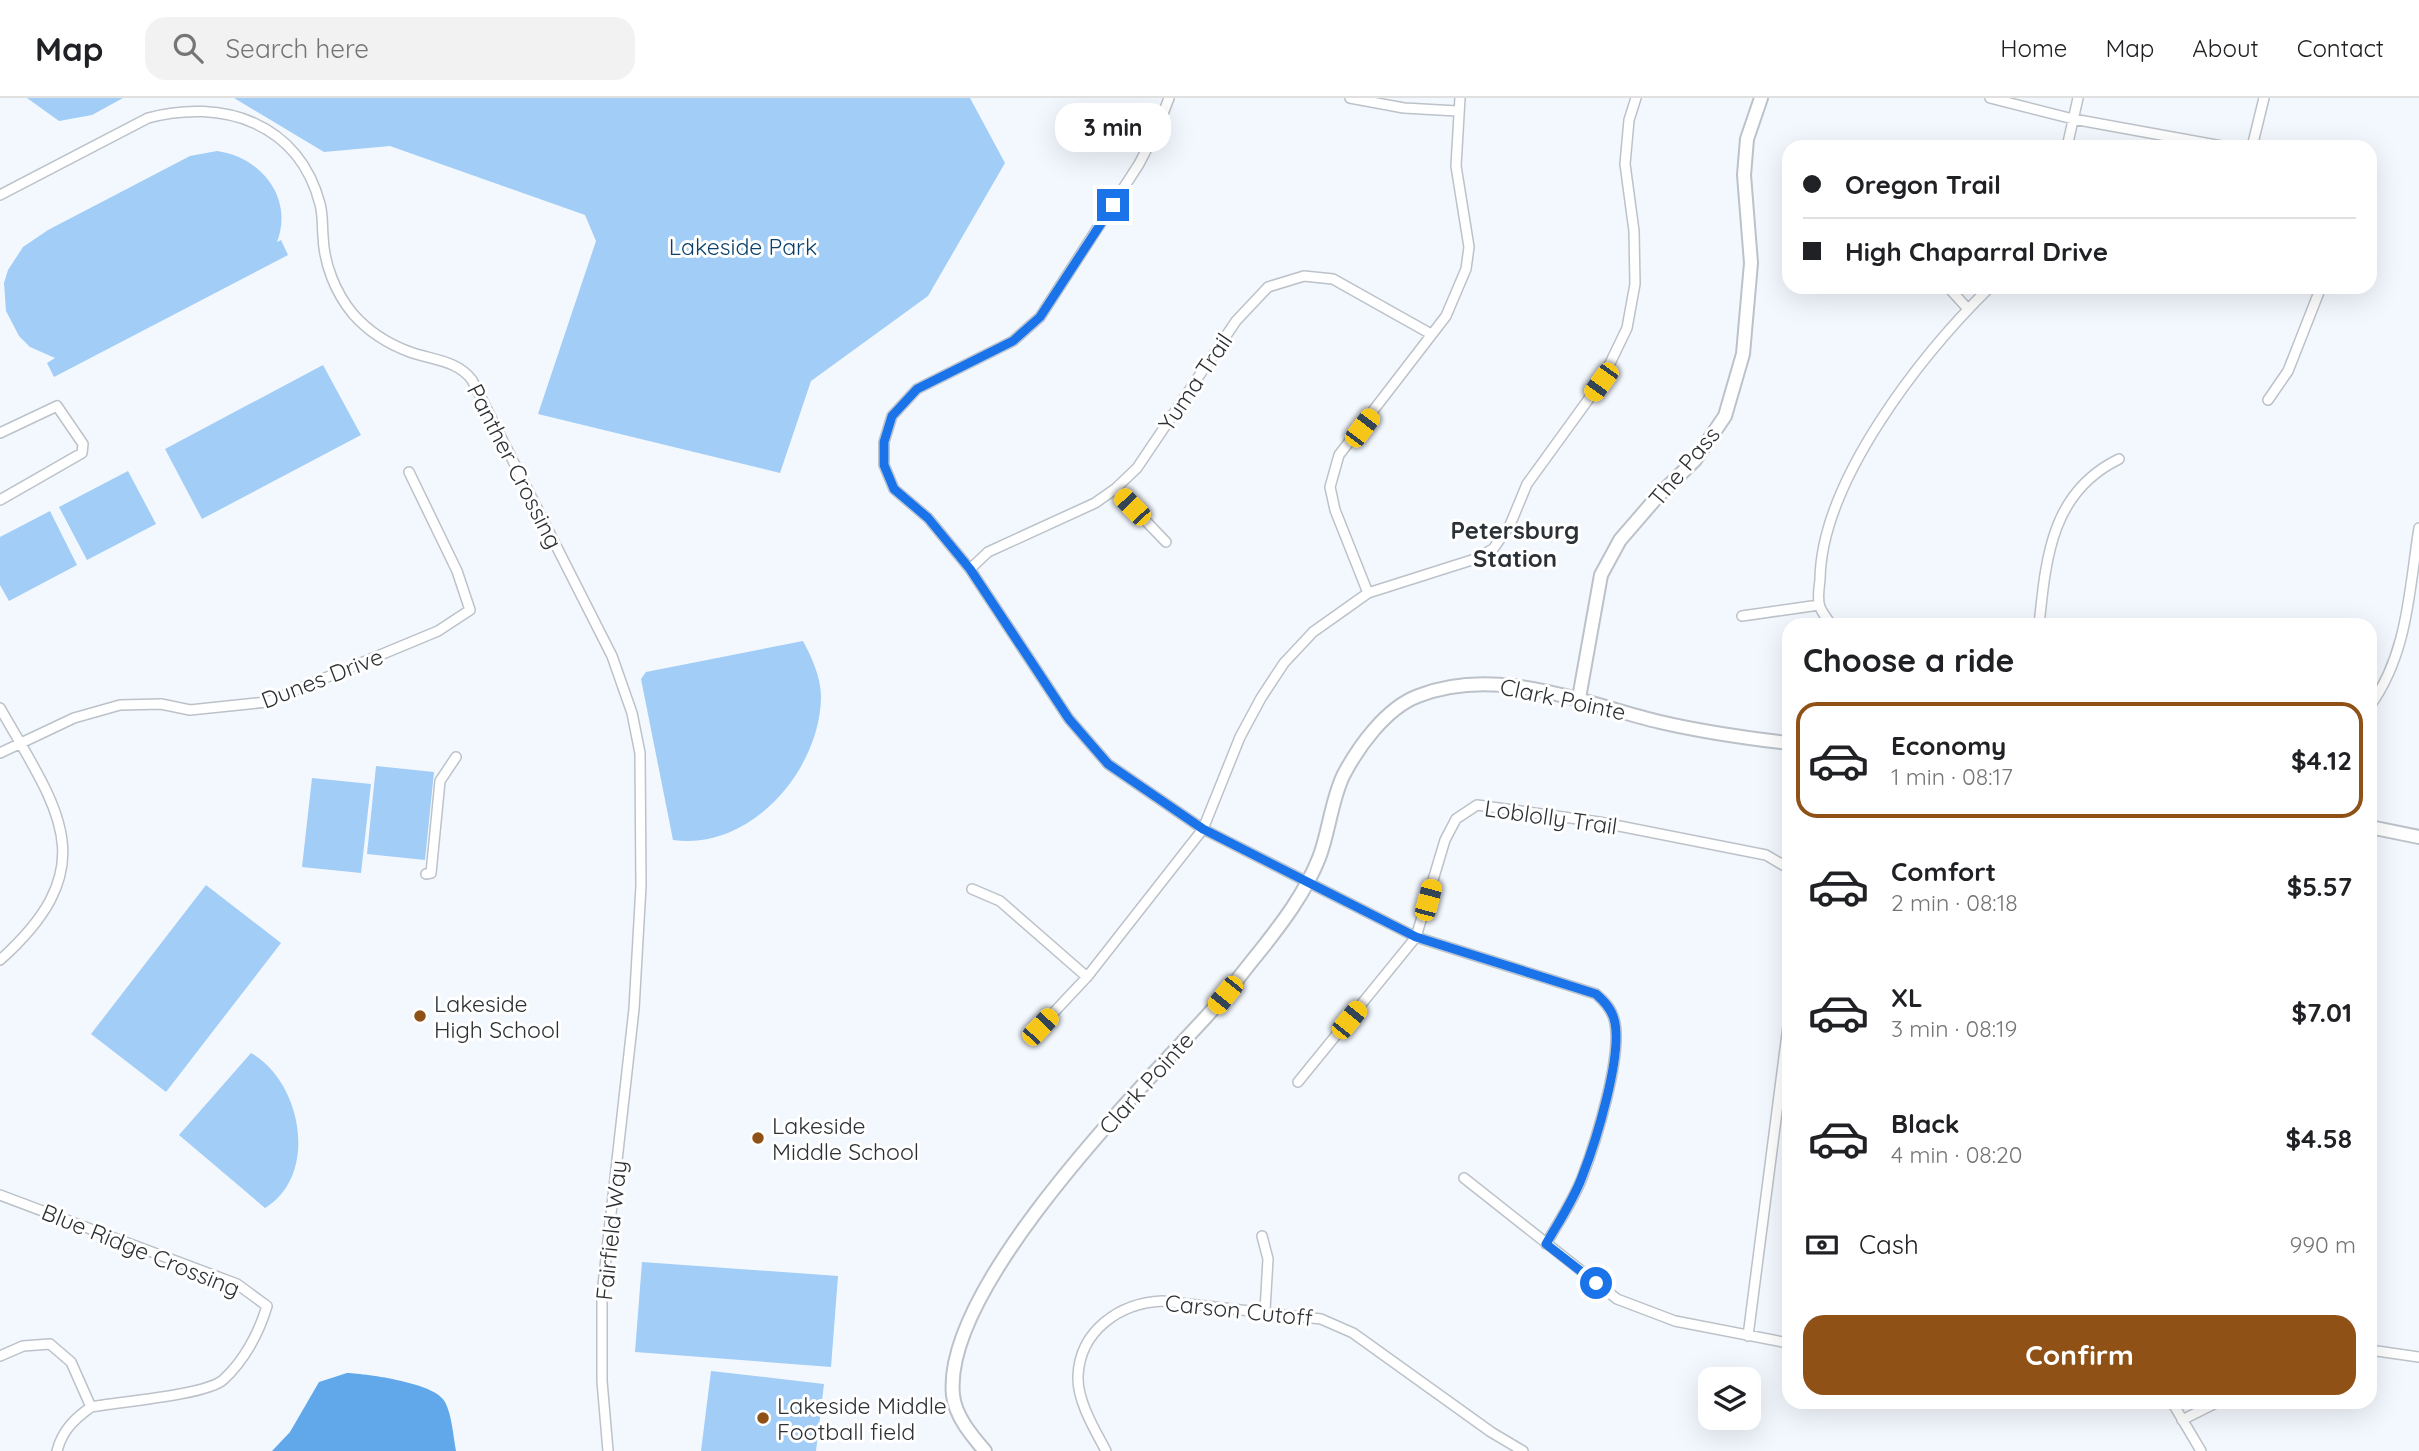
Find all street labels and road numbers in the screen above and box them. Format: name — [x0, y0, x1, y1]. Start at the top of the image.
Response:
street label: Yuma Trail — [1152, 327, 1238, 437]
street label: Panther Crossing — [461, 379, 569, 553]
street label: The Pass — [1642, 420, 1726, 512]
street label: Dunes Drive — [257, 641, 387, 715]
street label: Clark Pointe — [1497, 672, 1629, 726]
street label: Loblolly Trail — [1483, 793, 1619, 841]
street label: Clark Pointe — [1092, 1026, 1200, 1140]
street label: Fairfield Way — [589, 1158, 633, 1302]
street label: Blue Ridge Crossing — [38, 1197, 244, 1303]
street label: Carson Cutoff — [1164, 1288, 1315, 1332]

